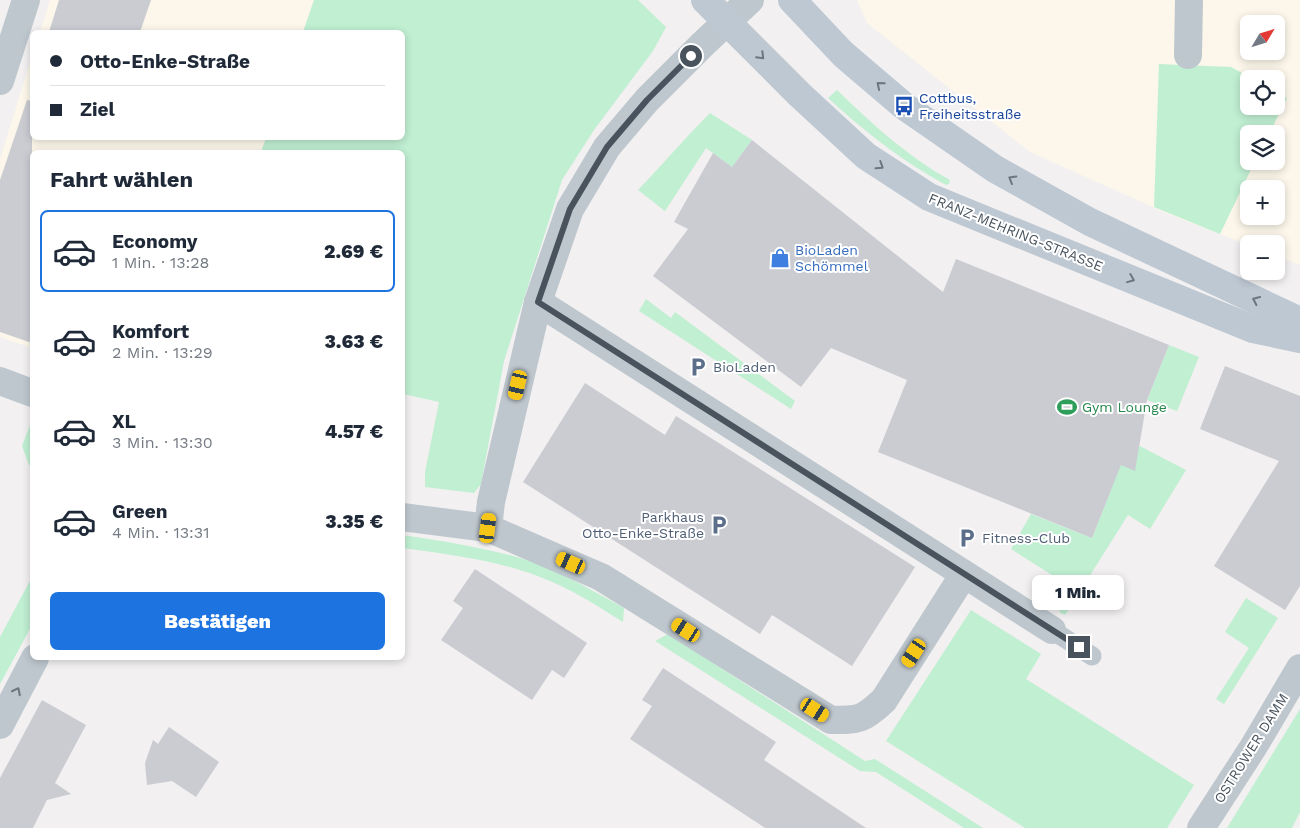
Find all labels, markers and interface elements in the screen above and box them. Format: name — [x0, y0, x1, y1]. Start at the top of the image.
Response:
north arrow — [1240, 15, 1285, 60]
map controls — [1240, 15, 1285, 280]
route start — [680, 45, 702, 67]
text: Otto-Enke-Straße — [80, 50, 250, 73]
one-way arrow — [755, 50, 764, 59]
button: locate — [1240, 70, 1285, 115]
one-way arrow — [877, 83, 886, 91]
place label: Cottbus, Freiheitsstraße — [919, 90, 1021, 122]
bus stop icon: Cottbus, Freiheitsstraße — [893, 95, 915, 117]
text: Ziel — [80, 98, 115, 121]
button: layers — [1240, 125, 1285, 170]
one-way arrow — [875, 159, 884, 169]
text: Fahrt wählen — [50, 167, 193, 192]
one-way arrow — [1009, 176, 1018, 186]
button: + — [1240, 180, 1285, 225]
street label: FRANZ-MEHRING-STRASSE — [926, 190, 1106, 274]
icon: car — [52, 229, 97, 274]
text: Economy — [112, 230, 197, 253]
button: − — [1240, 235, 1285, 280]
text: 2.69 € — [324, 240, 383, 263]
place label: BioLaden Schömmel — [795, 242, 869, 274]
shop icon: BioLaden Schömmel — [769, 247, 791, 269]
text: 1 Min. · 13:28 — [112, 253, 209, 272]
one-way arrow — [1126, 273, 1135, 284]
one-way arrow — [1252, 296, 1261, 306]
icon: car — [52, 319, 97, 364]
text: Komfort — [112, 320, 189, 343]
text: 3.63 € — [325, 330, 383, 353]
text: 2 Min. · 13:29 — [112, 343, 213, 362]
parking icon: BioLaden — [687, 356, 709, 378]
place label: BioLaden — [713, 359, 776, 375]
car — [507, 369, 528, 401]
sports icon: Gym Lounge — [1056, 396, 1078, 418]
place label: Gym Lounge — [1082, 399, 1167, 415]
icon: car — [52, 409, 97, 454]
text: XL — [112, 410, 136, 433]
text: 4.57 € — [325, 420, 383, 443]
text: 3 Min. · 13:30 — [112, 433, 213, 452]
icon: car — [52, 499, 97, 544]
text: Green — [112, 500, 168, 523]
place label: Parkhaus Otto-Enke-Straße — [582, 509, 704, 541]
text: 3.35 € — [325, 510, 383, 533]
car — [478, 512, 497, 544]
parking icon: Parkhaus Otto-Enke-Straße — [708, 514, 730, 536]
text: 4 Min. · 13:31 — [112, 523, 209, 542]
parking icon: Fitness-Club — [956, 527, 978, 549]
place label: Fitness-Club — [982, 530, 1070, 546]
car — [554, 550, 587, 576]
callout: 1 Min. — [1033, 574, 1125, 610]
text: 1 Min. — [1055, 583, 1101, 602]
button: Bestätigen — [50, 592, 385, 650]
car — [669, 616, 702, 644]
car — [899, 636, 928, 670]
route end — [1068, 636, 1090, 658]
one-way arrow — [11, 688, 21, 697]
street label: OSTROWER DAMM — [1211, 690, 1291, 806]
car — [798, 696, 831, 724]

